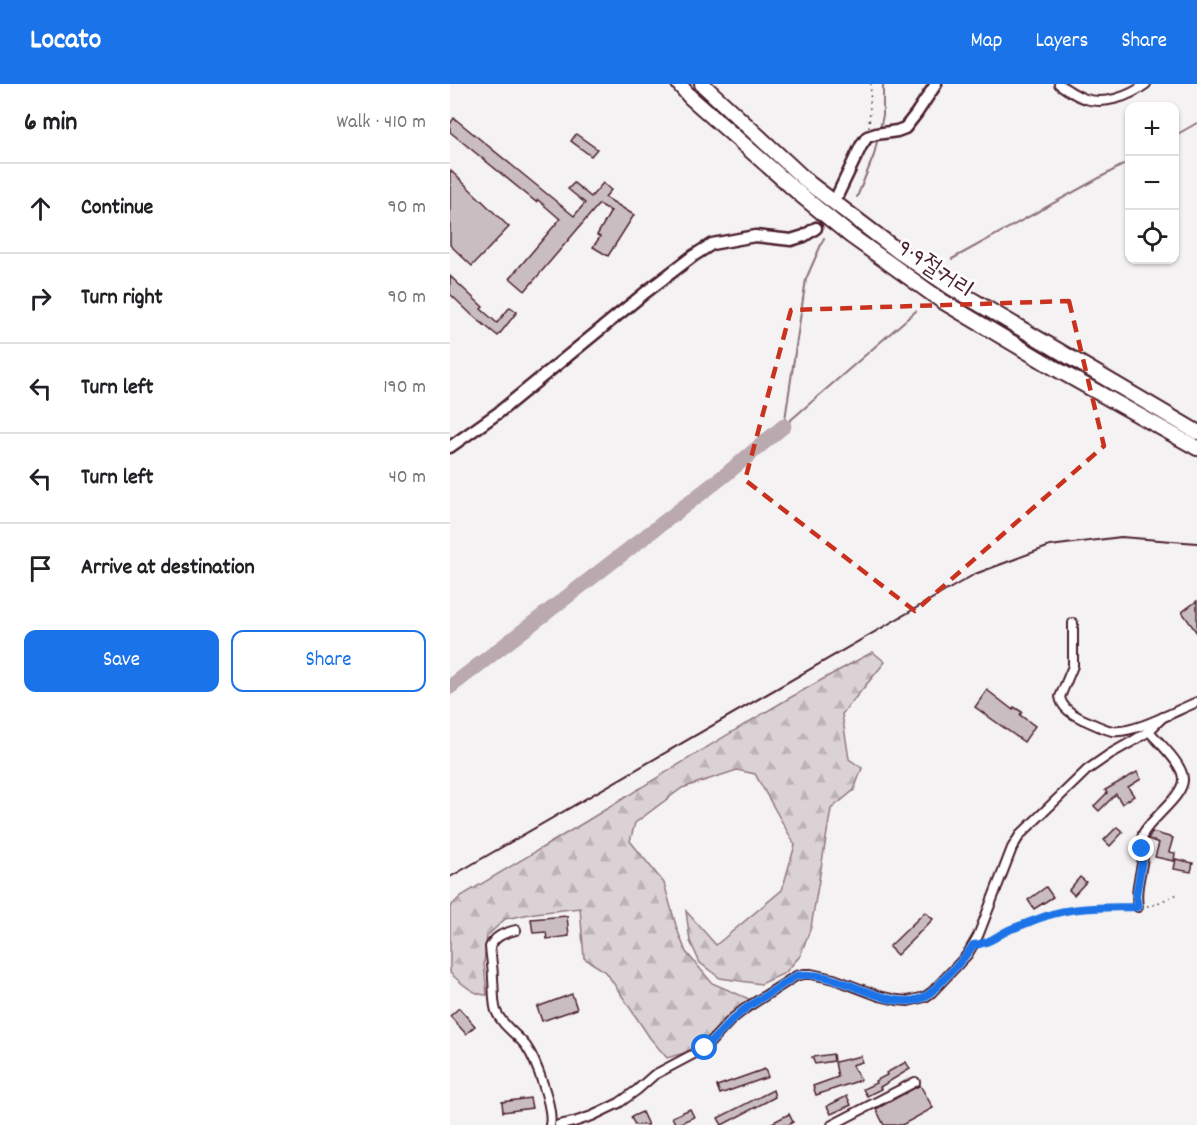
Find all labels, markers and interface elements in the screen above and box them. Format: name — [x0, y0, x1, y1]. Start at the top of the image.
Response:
text: Locato — [30, 22, 101, 62]
text: Map — [971, 27, 1002, 57]
text: Layers — [1035, 27, 1088, 57]
text: Share — [1121, 27, 1167, 57]
map controls — [1125, 102, 1179, 264]
button: + — [1125, 102, 1179, 156]
text: 6 min — [24, 105, 77, 142]
text: Walk · 410 m — [337, 109, 426, 137]
button: − — [1125, 156, 1179, 210]
icon: ahead — [24, 192, 57, 225]
text: Continue — [81, 193, 153, 224]
text: 90 m — [388, 194, 426, 222]
button: locate — [1125, 210, 1179, 264]
street label: 9·9절거리 — [889, 233, 979, 308]
icon: right — [24, 282, 57, 315]
text: Turn right — [81, 283, 163, 314]
text: 90 m — [388, 284, 426, 312]
icon: left — [24, 372, 57, 405]
text: Turn left — [81, 373, 153, 404]
text: 190 m — [383, 374, 426, 402]
icon: left — [24, 462, 57, 495]
text: Turn left — [81, 463, 153, 494]
text: 40 m — [388, 464, 426, 492]
icon: arrive — [24, 552, 57, 585]
text: Arrive at destination — [81, 553, 255, 584]
button: Save — [24, 630, 219, 692]
button: Share — [231, 630, 426, 692]
route end — [1128, 835, 1154, 861]
route start — [691, 1034, 717, 1060]

